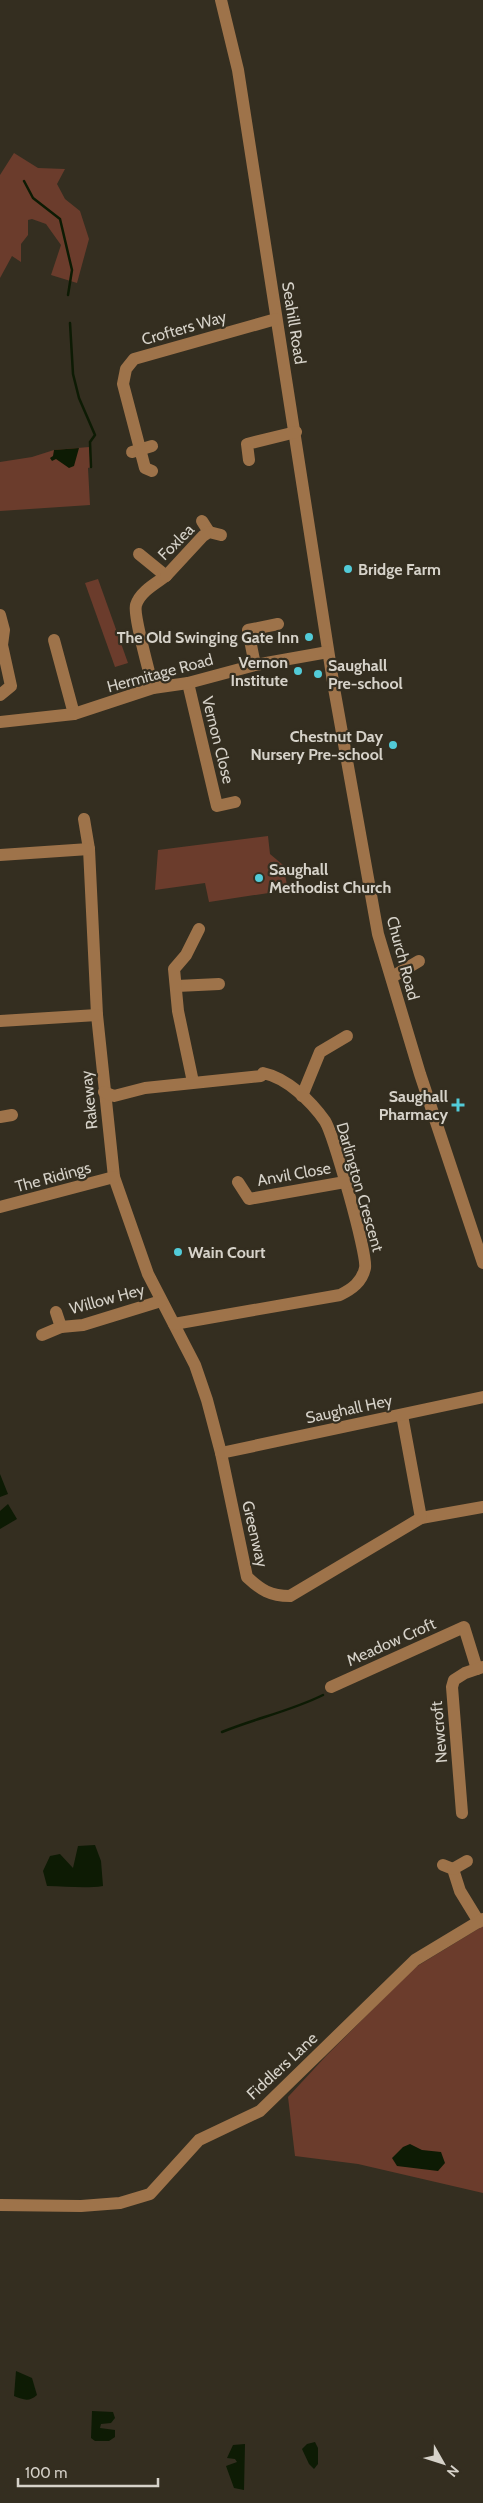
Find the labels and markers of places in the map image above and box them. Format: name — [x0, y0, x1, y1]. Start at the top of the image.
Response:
place label: Bridge Farm — [358, 560, 441, 579]
marker: Bridge Farm — [342, 563, 354, 575]
place label: The Old Swinging Gate Inn — [117, 628, 299, 647]
marker: The Old Swinging Gate Inn — [303, 631, 315, 643]
place label: Vernon Institute — [231, 653, 288, 690]
place label: Saughall Pre-school — [328, 656, 403, 693]
marker: Vernon Institute — [292, 665, 304, 677]
marker: Saughall Pre-school — [312, 668, 324, 680]
place label: Chestnut Day Nursery Pre-school — [251, 727, 383, 764]
marker: Chestnut Day Nursery Pre-school — [387, 739, 399, 751]
place label: Saughall Methodist Church — [269, 860, 391, 897]
marker: Saughall Methodist Church — [253, 872, 265, 884]
place label: Saughall Pharmacy — [379, 1087, 448, 1124]
marker: Saughall Pharmacy — [452, 1099, 464, 1111]
place label: Wain Court — [188, 1243, 266, 1262]
marker: Wain Court — [172, 1246, 184, 1258]

